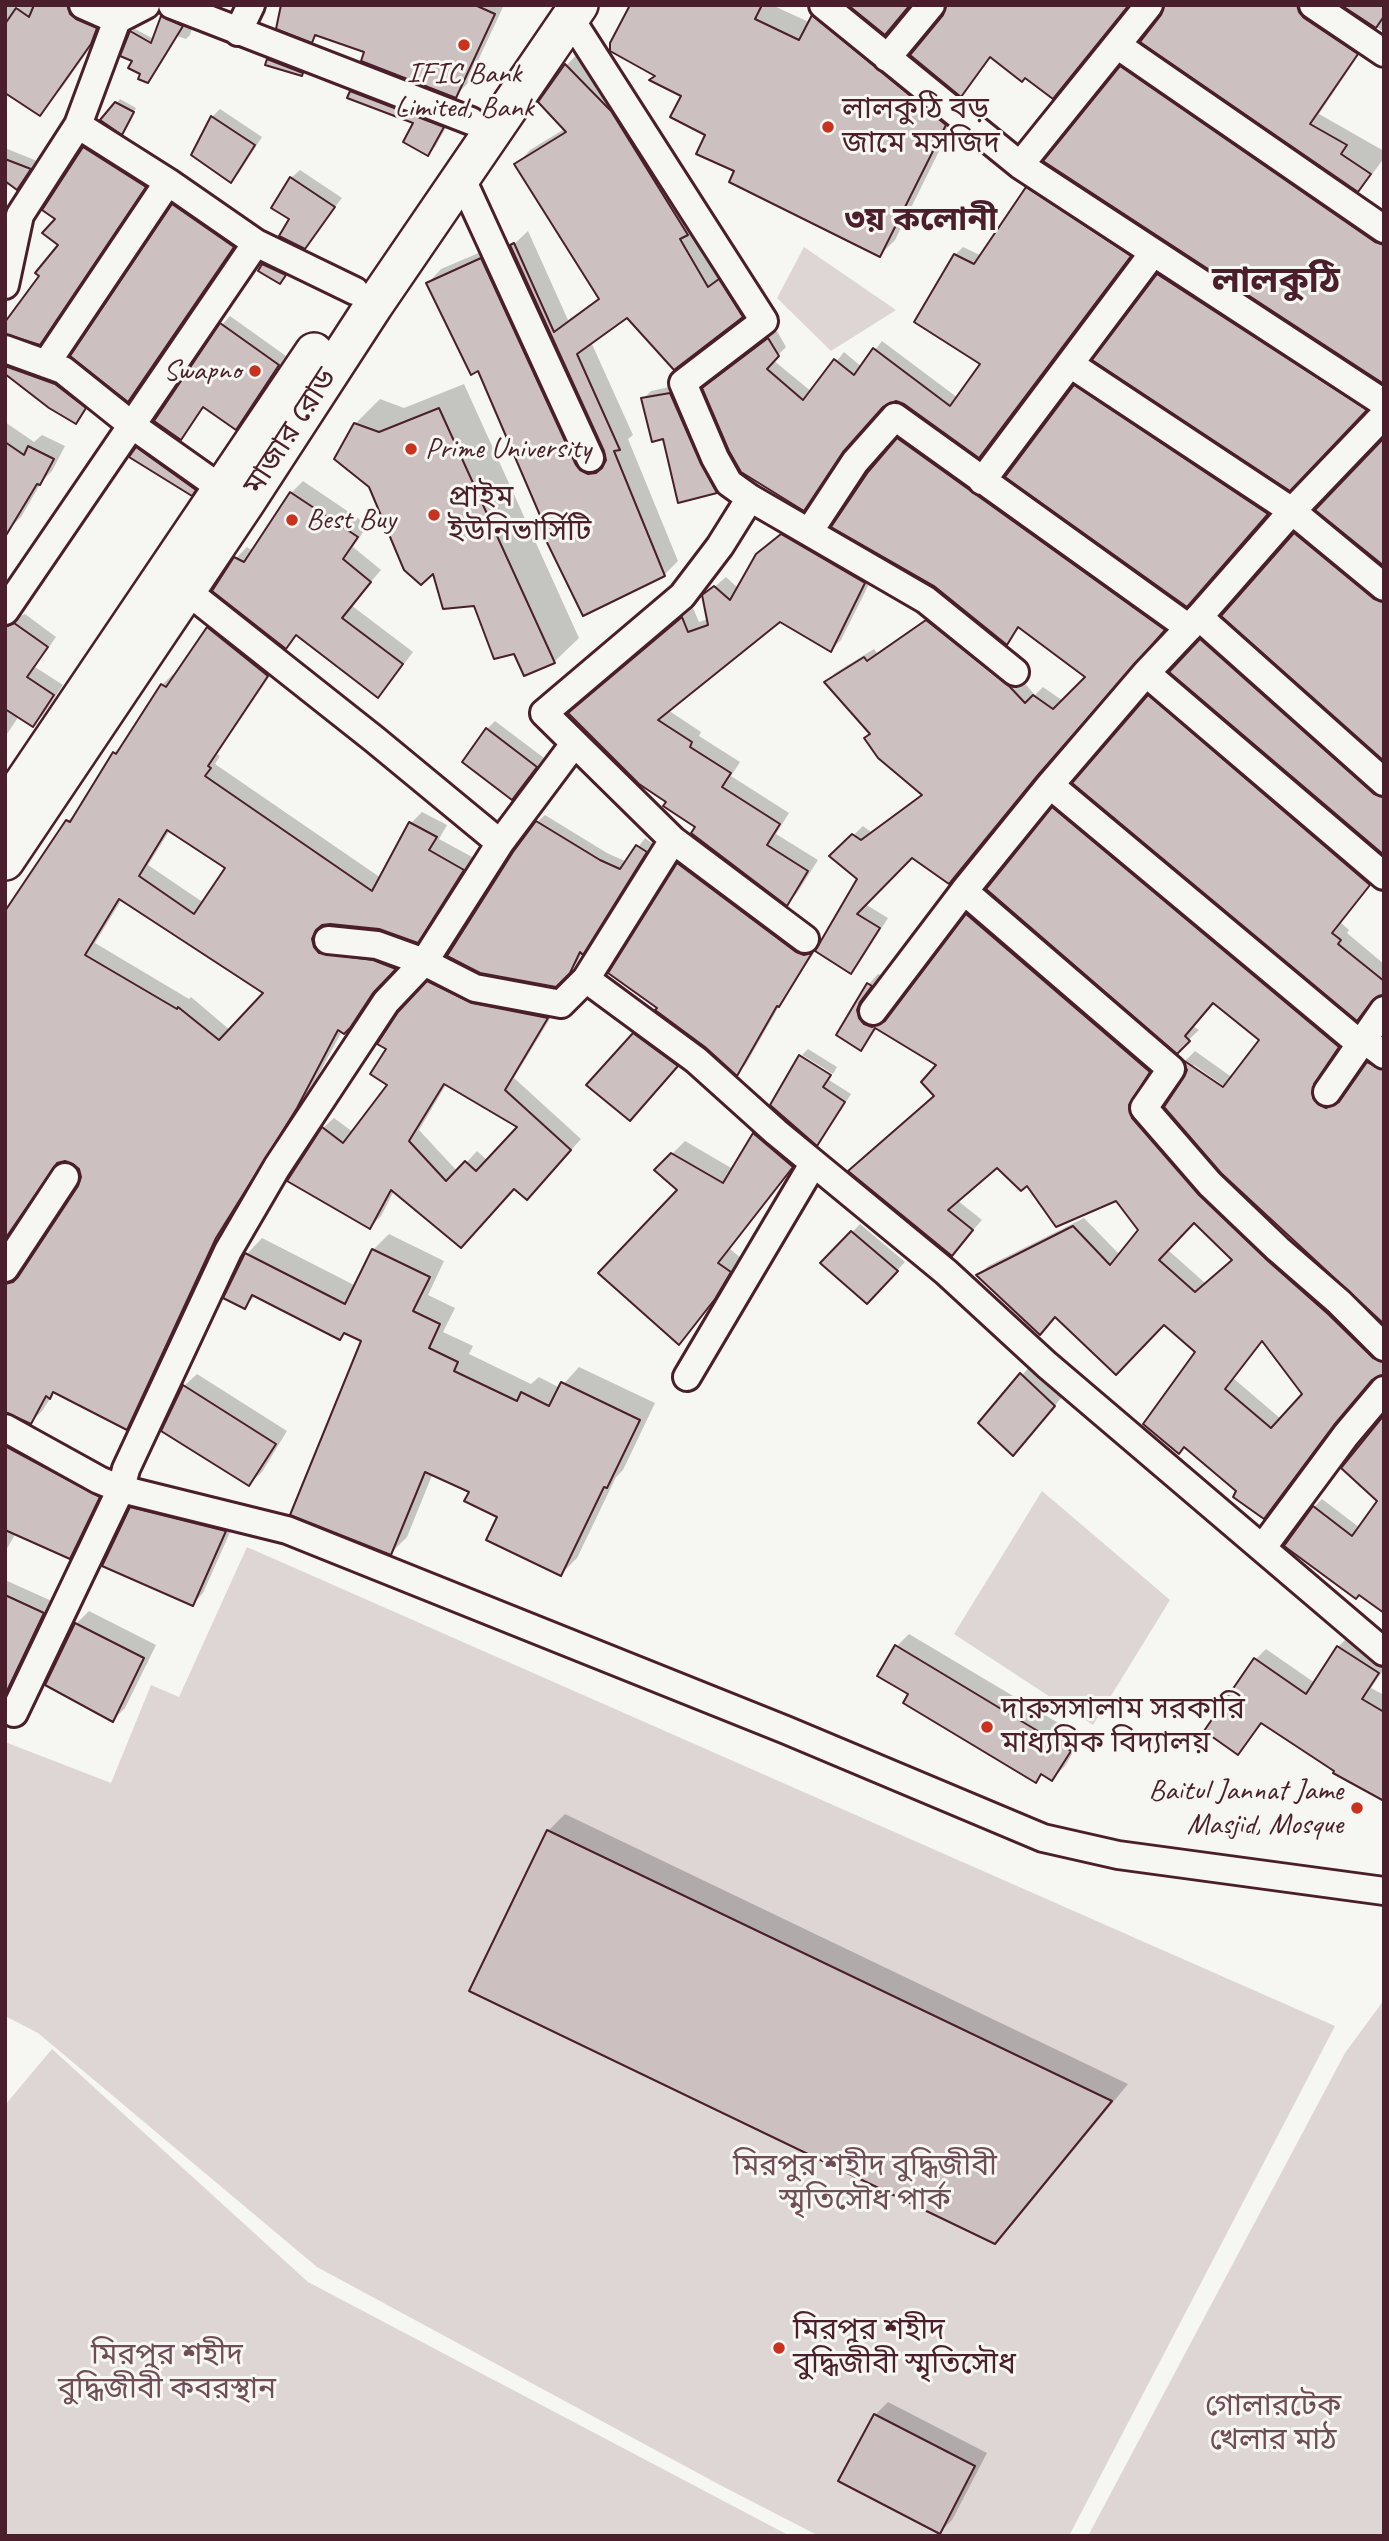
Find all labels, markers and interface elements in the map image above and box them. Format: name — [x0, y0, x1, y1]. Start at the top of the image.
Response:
marker: IFIC Bank Limited, Bank — [456, 37, 472, 53]
place label: IFIC Bank Limited, Bank — [395, 56, 533, 126]
place label: লালকুঠি বড় জামে মসজিদ — [842, 92, 1000, 162]
marker: লালকুঠি বড় জামে মসজিদ — [820, 119, 836, 135]
district label: ৩য় কলোনী — [845, 201, 997, 241]
district label: লালকুঠি — [1212, 260, 1340, 304]
place label: Swapno — [163, 353, 241, 389]
street label: মাজার রোড — [237, 362, 345, 502]
marker: Swapno — [247, 363, 263, 379]
place label: Prime University — [425, 431, 591, 467]
marker: Prime University — [403, 441, 419, 457]
place label: প্রাইম ইউনিভার্সিটি — [448, 480, 591, 550]
place label: Best Buy — [306, 502, 396, 538]
marker: প্রাইম ইউনিভার্সিটি — [426, 507, 442, 523]
marker: Best Buy — [284, 512, 300, 528]
place label: দারুসসালাম সরকারি মাধ্যমিক বিদ্যালয় — [1001, 1692, 1245, 1762]
marker: দারুসসালাম সরকারি মাধ্যমিক বিদ্যালয় — [979, 1719, 995, 1735]
place label: Baitul Jannat Jame Masjid, Mosque — [1149, 1773, 1343, 1843]
marker: Baitul Jannat Jame Masjid, Mosque — [1349, 1800, 1365, 1816]
park label: মিরপুর শহীদ বুদ্ধিজীবী স্মৃতিসৌধ পার্ক — [733, 2149, 997, 2220]
place label: মিরপুর শহীদ বুদ্ধিজীবী স্মৃতিসৌধ — [793, 2313, 1016, 2384]
park label: মিরপুর শহীদ বুদ্ধিজীবী কবরস্থান — [58, 2338, 276, 2408]
marker: মিরপুর শহীদ বুদ্ধিজীবী স্মৃতিসৌধ — [771, 2340, 787, 2356]
park label: গোলারটেক খেলার মাঠ — [1205, 2389, 1341, 2460]

